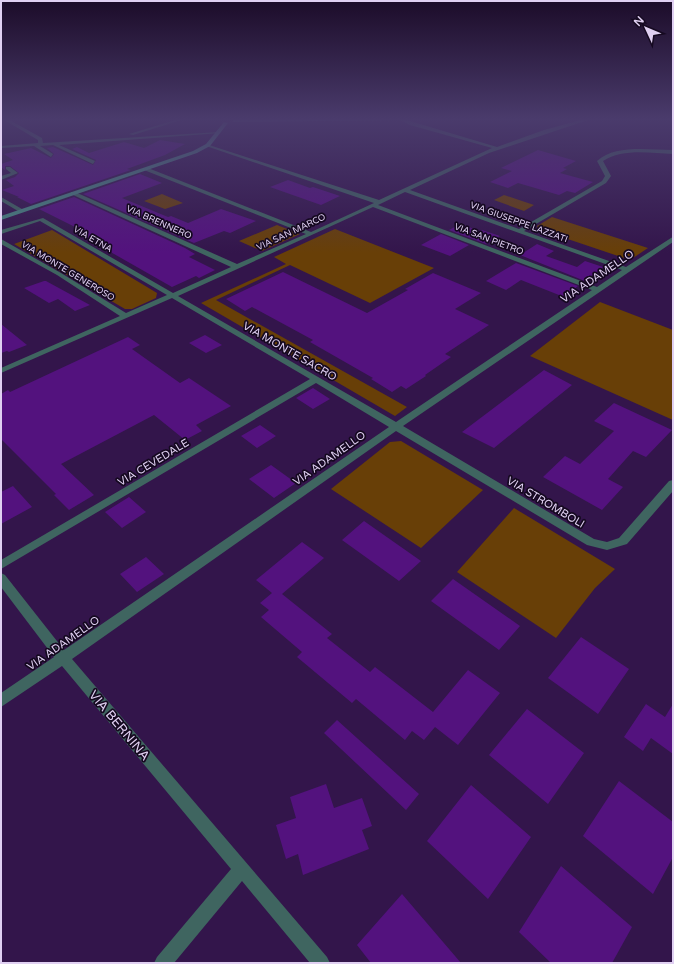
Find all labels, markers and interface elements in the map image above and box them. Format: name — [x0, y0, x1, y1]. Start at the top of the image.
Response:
north arrow — [626, 8, 666, 48]
text: N — [631, 14, 647, 29]
street label: VIA GIUSEPPE LAZZATI — [469, 200, 569, 245]
street label: VIA BRENNERO — [125, 203, 193, 242]
street label: VIA SAN MARCO — [255, 212, 327, 253]
street label: VIA SAN PIETRO — [453, 221, 525, 258]
street label: VIA ETNA — [71, 224, 114, 255]
street label: VIA MONTE GENEROSO — [19, 239, 116, 304]
street label: VIA ADAMELLO — [558, 247, 636, 306]
street label: VIA MONTE SACRO — [241, 319, 339, 384]
street label: VIA ADAMELLO — [291, 429, 368, 488]
street label: VIA CEVEDALE — [115, 436, 191, 489]
street label: VIA STROMBOLI — [505, 474, 587, 531]
street label: VIA ADAMELLO — [25, 614, 102, 673]
street label: VIA BERNINA — [85, 687, 153, 764]

